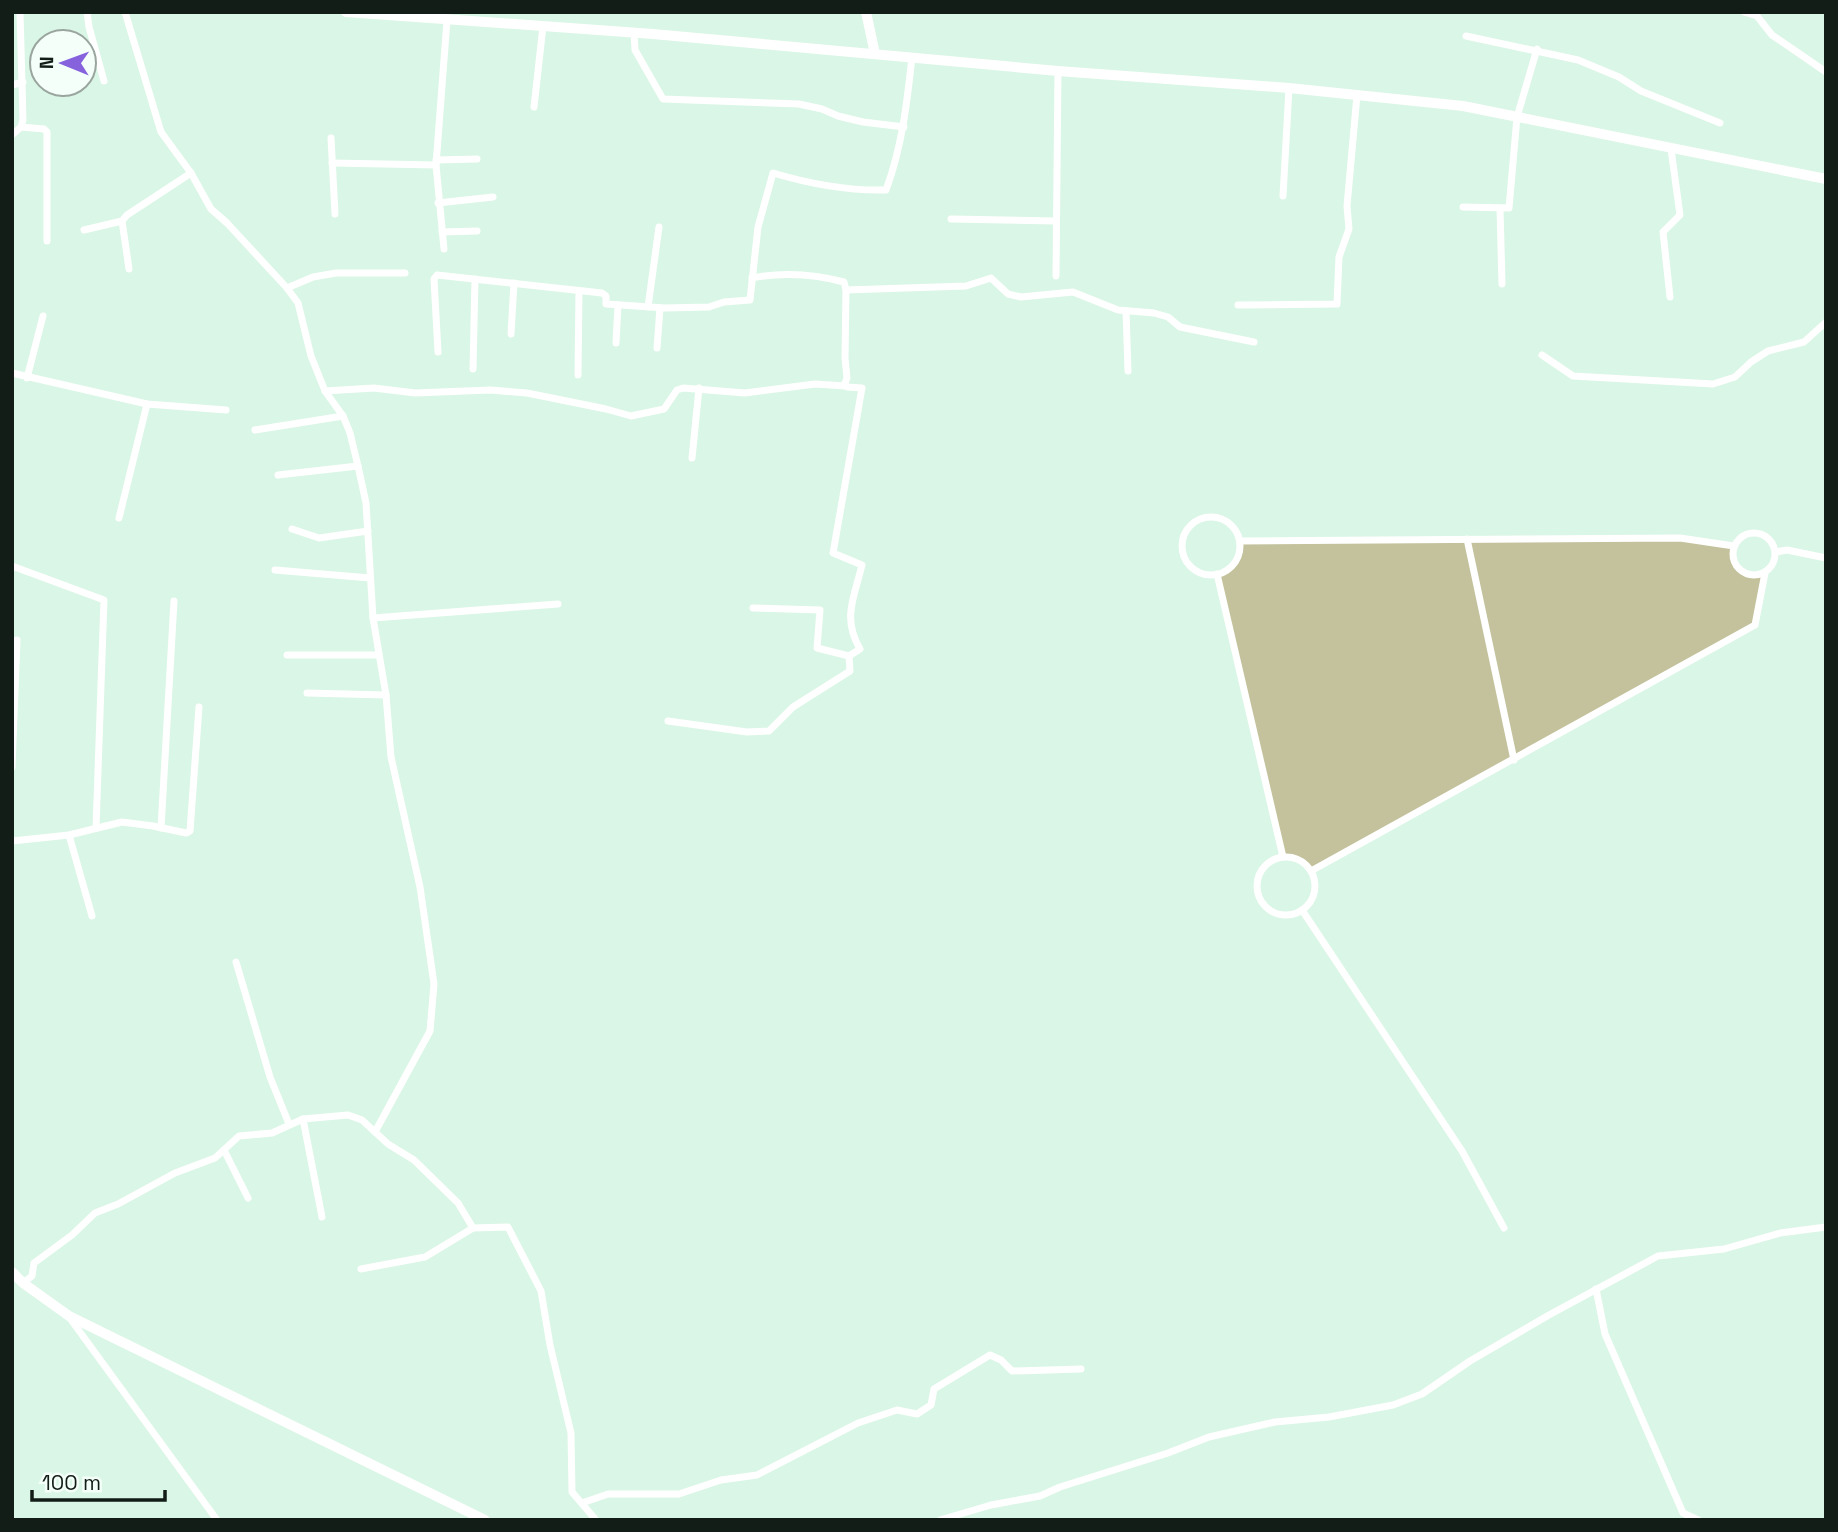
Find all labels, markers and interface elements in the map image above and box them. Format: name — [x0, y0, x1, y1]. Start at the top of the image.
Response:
north arrow — [28, 28, 98, 98]
text: N — [34, 56, 59, 69]
scale bar — [32, 1458, 164, 1502]
text: 100 m — [42, 1469, 101, 1496]

